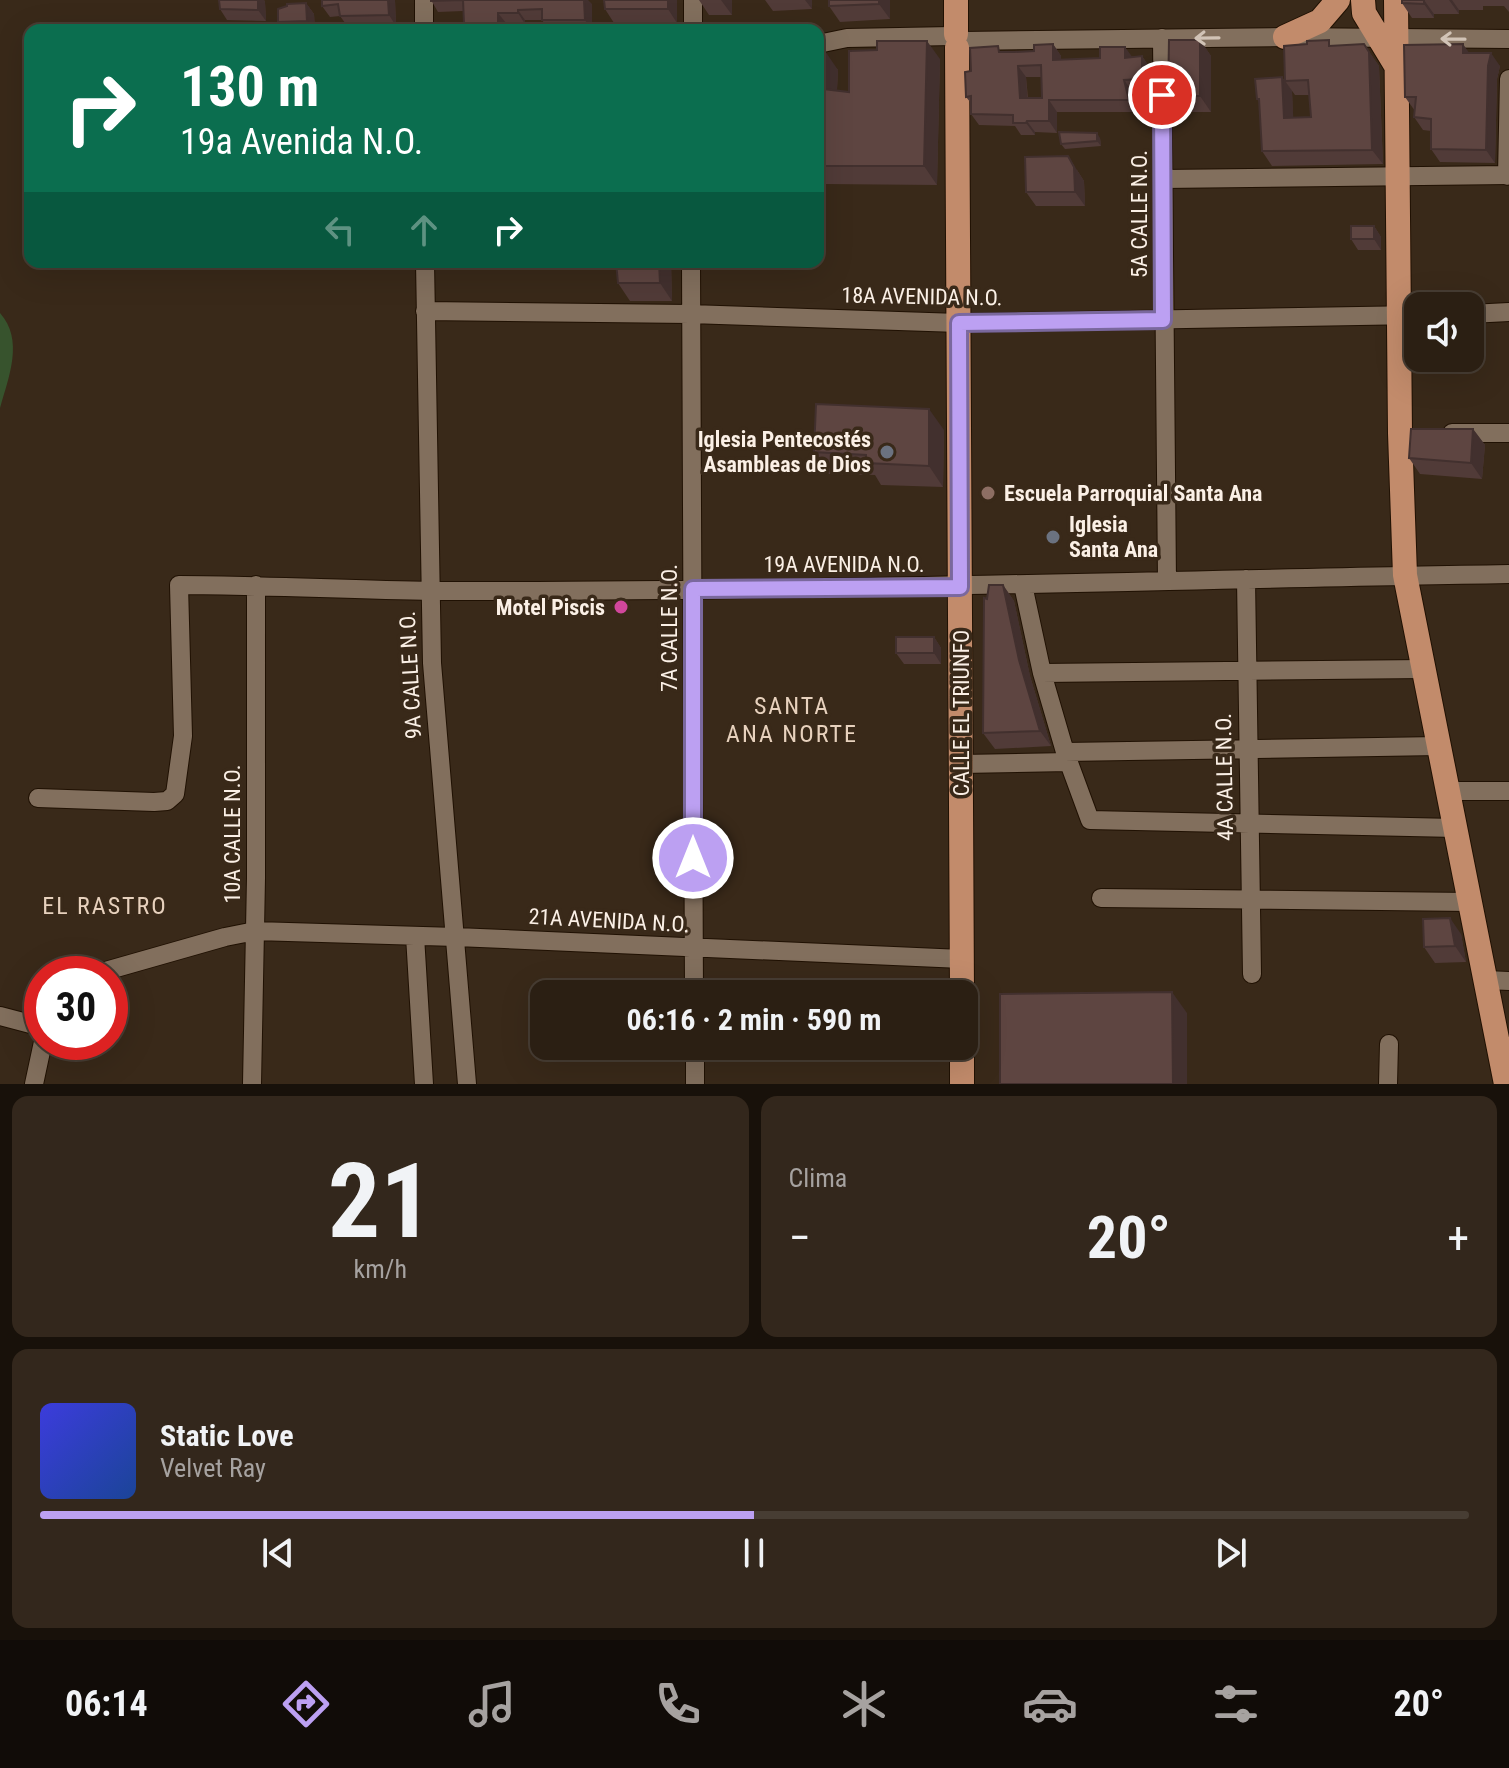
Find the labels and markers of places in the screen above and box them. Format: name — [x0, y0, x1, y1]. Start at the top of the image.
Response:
pin — [1128, 61, 1196, 129]
place label: Iglesia Pentecostés Asambleas de Dios — [698, 427, 871, 477]
marker: Iglesia Pentecostés Asambleas de Dios — [878, 443, 896, 461]
place label: Escuela Parroquial Santa Ana — [1004, 481, 1262, 506]
marker: Escuela Parroquial Santa Ana — [979, 484, 997, 502]
place label: Iglesia Santa Ana — [1069, 512, 1158, 562]
marker: Iglesia Santa Ana — [1044, 528, 1062, 546]
place label: Motel Piscis — [496, 595, 605, 620]
marker: Motel Piscis — [612, 598, 630, 616]

